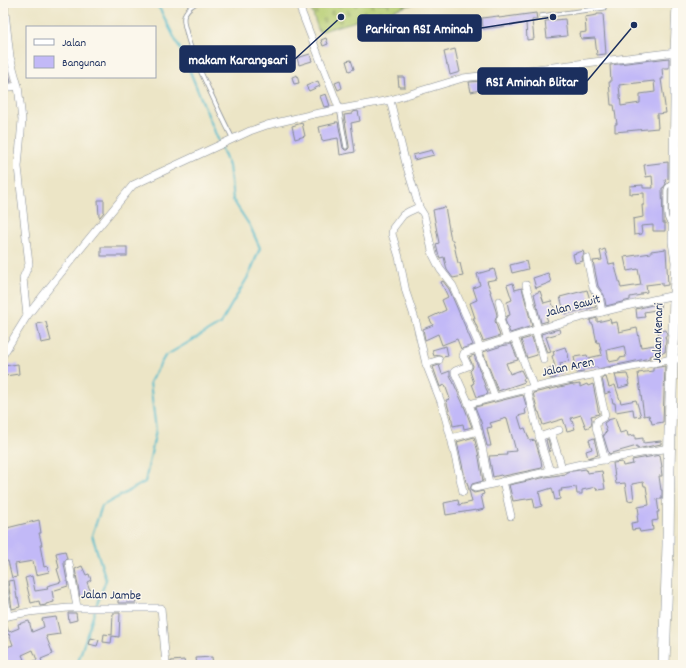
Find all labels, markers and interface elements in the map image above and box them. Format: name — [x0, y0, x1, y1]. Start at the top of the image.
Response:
callout: Parkiran RSI Aminah — [358, 15, 481, 41]
text: Parkiran RSI Aminah — [365, 20, 473, 40]
legend — [26, 26, 156, 78]
text: Jalan — [62, 35, 86, 52]
callout: makam Karangsari — [180, 46, 295, 72]
text: makam Karangsari — [189, 51, 288, 71]
text: Bangunan — [62, 55, 106, 72]
callout: RSI Aminah Blitar — [478, 68, 587, 94]
text: RSI Aminah Blitar — [486, 73, 579, 93]
street label: Jalan Sawit — [543, 290, 603, 323]
street label: Jalan Kenari — [648, 302, 670, 363]
street label: Jalan Aren — [540, 353, 596, 383]
street label: Jalan Jambe — [81, 586, 141, 606]

